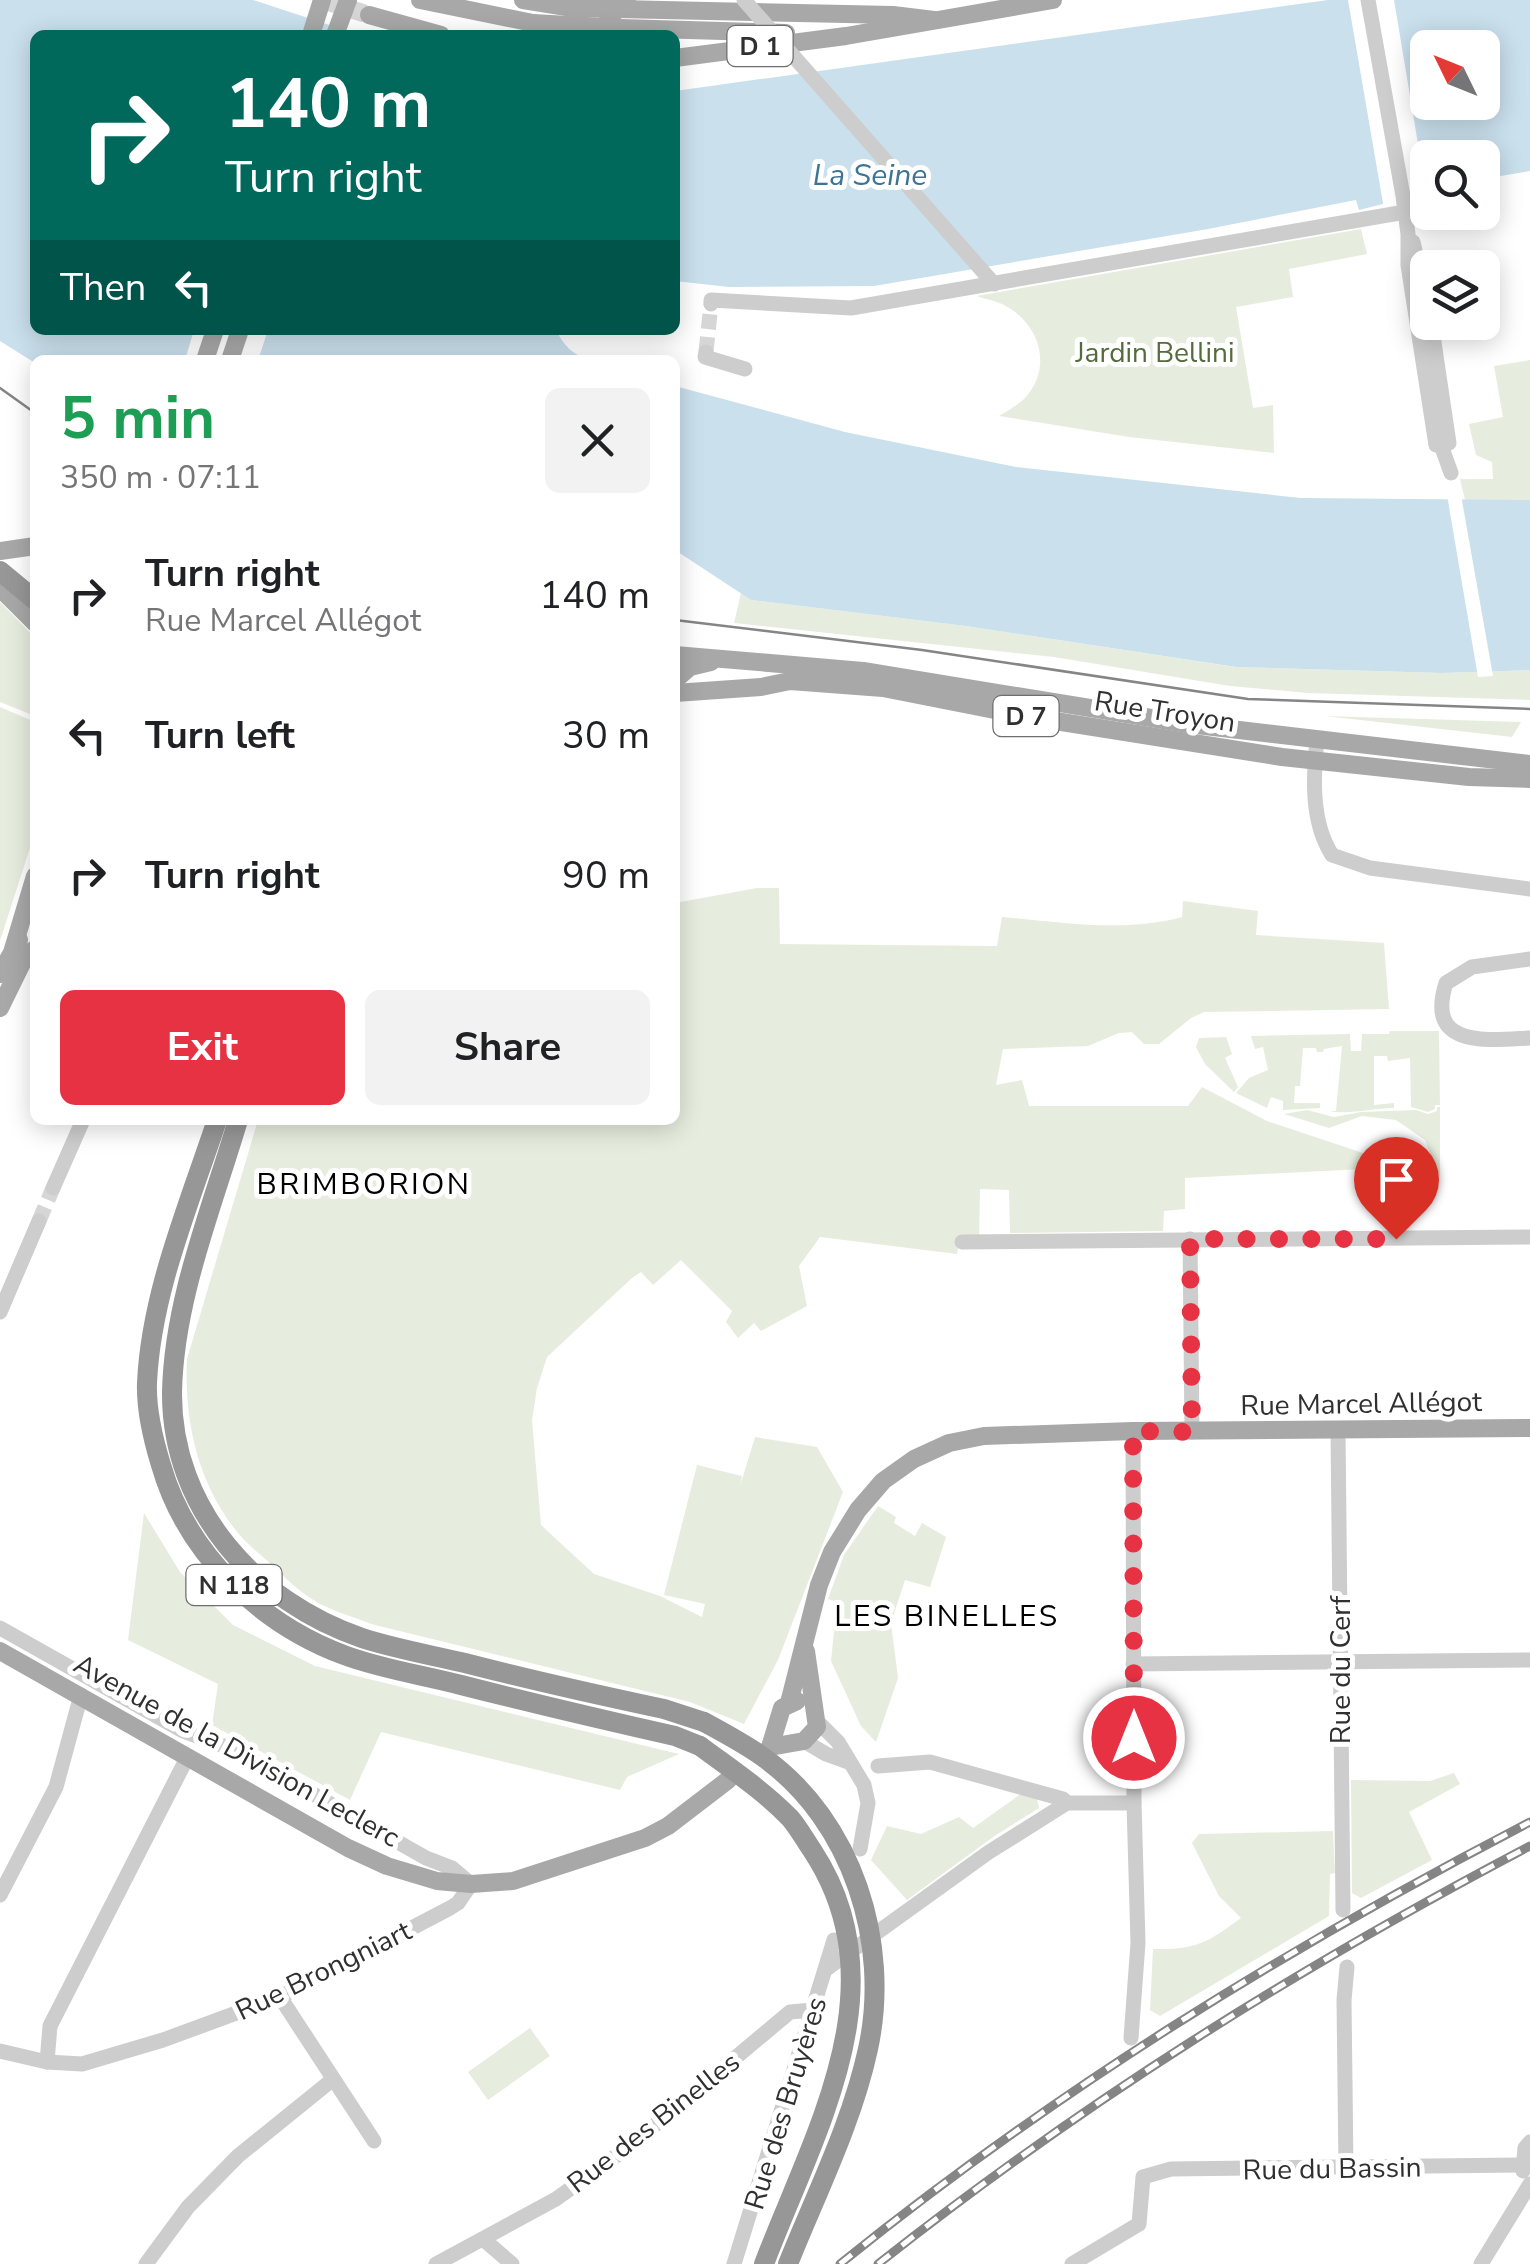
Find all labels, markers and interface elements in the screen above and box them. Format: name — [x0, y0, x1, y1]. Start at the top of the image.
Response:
road number: D 1 — [728, 26, 792, 66]
north arrow — [1410, 30, 1500, 120]
map controls — [1410, 30, 1500, 340]
text: 140 m — [225, 56, 431, 152]
icon: right — [60, 70, 190, 200]
button: search — [1410, 140, 1500, 230]
text: Turn right — [225, 147, 422, 208]
water label: La Seine — [813, 155, 927, 196]
button: layers — [1410, 250, 1500, 340]
icon: left — [166, 260, 221, 315]
text: Then — [60, 262, 146, 313]
park label: Jardin Bellini — [1075, 334, 1234, 372]
text: 5 min — [60, 377, 215, 459]
button: close — [545, 388, 650, 493]
text: 350 m · 07:11 — [60, 456, 261, 499]
text: Turn right — [145, 548, 320, 599]
icon: right — [60, 568, 115, 623]
text: 140 m — [539, 570, 650, 621]
text: Rue Marcel Allégot — [145, 599, 421, 642]
street label: Rue Troyon — [1092, 682, 1238, 742]
road number: D 7 — [994, 696, 1058, 736]
icon: left — [60, 708, 115, 763]
text: Turn left — [145, 710, 295, 761]
text: 30 m — [562, 710, 650, 761]
icon: right — [60, 848, 115, 903]
text: Turn right — [145, 850, 320, 901]
text: 90 m — [562, 850, 650, 901]
button: Exit — [60, 990, 345, 1105]
button: Share — [365, 990, 650, 1105]
pin — [1354, 1137, 1439, 1240]
icon: arrive — [1369, 1152, 1424, 1207]
district label: BRIMBORION — [257, 1164, 471, 1205]
street label: Rue Marcel Allégot — [1240, 1383, 1482, 1425]
road number: N 118 — [186, 1565, 282, 1605]
street label: Rue du Cerf — [1322, 1595, 1360, 1744]
district label: LES BINELLES — [834, 1596, 1060, 1637]
street label: Avenue de la Division Leclerc — [67, 1645, 406, 1856]
position arrow — [1082, 1686, 1186, 1790]
street label: Rue Brongniart — [229, 1912, 418, 2030]
street label: Rue des Bruyères — [736, 1992, 836, 2214]
street label: Rue des Binelles — [559, 2043, 748, 2202]
street label: Rue du Bassin — [1242, 2148, 1422, 2190]

